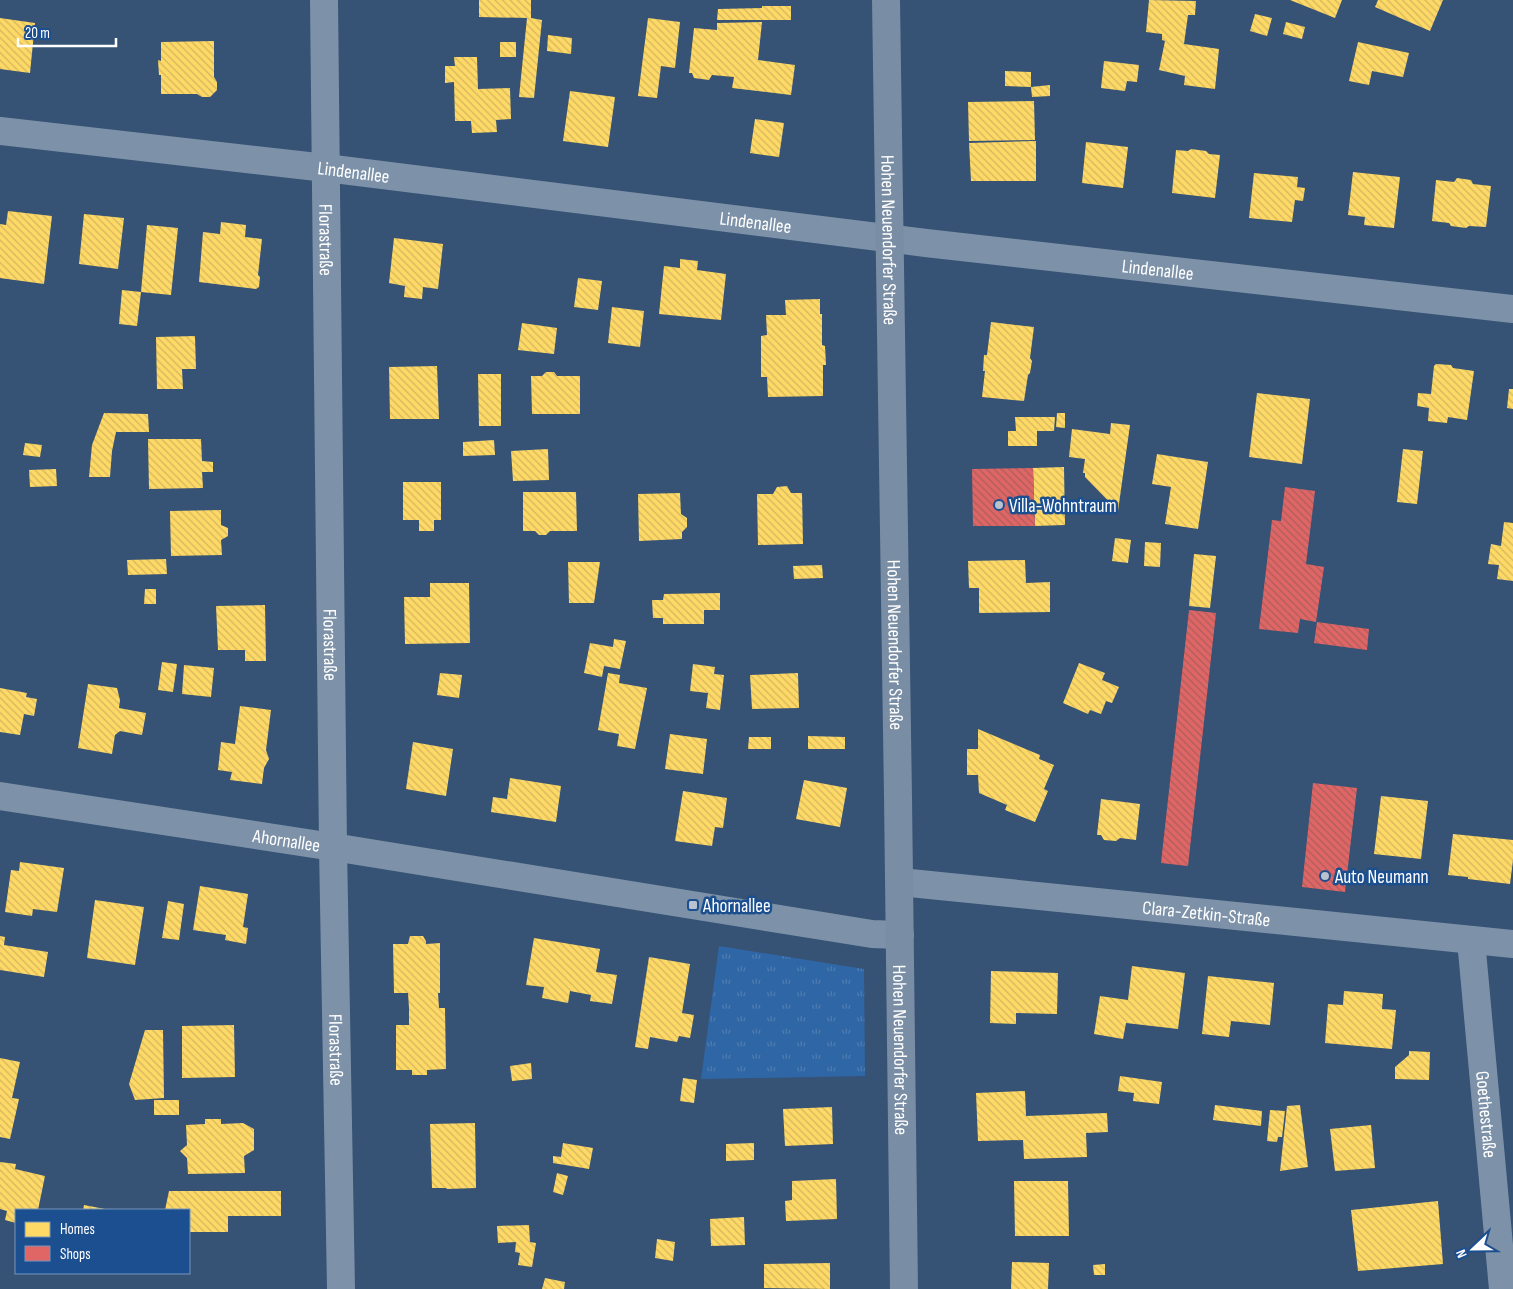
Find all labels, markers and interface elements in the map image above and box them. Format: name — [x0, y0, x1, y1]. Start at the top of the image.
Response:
scale bar — [18, 15, 115, 47]
text: 20 m — [25, 24, 50, 43]
street label: Hohen Neuendorfer Straße — [875, 155, 901, 325]
street label: Lindenallee — [316, 157, 391, 189]
street label: Florastraße — [313, 204, 337, 276]
street label: Lindenallee — [718, 207, 793, 239]
street label: Lindenallee — [1120, 255, 1195, 286]
place label: Villa-Wohntraum — [1009, 495, 1117, 518]
marker: Villa-Wohntraum — [993, 499, 1005, 511]
street label: Hohen Neuendorfer Straße — [881, 560, 907, 730]
street label: Florastraße — [317, 609, 341, 681]
street label: Ahornallee — [250, 825, 322, 858]
place label: Auto Neumann — [1334, 866, 1429, 889]
marker: Auto Neumann — [1319, 870, 1331, 882]
place label: Ahornallee — [702, 895, 771, 918]
street label: Clara-Zetkin-Straße — [1141, 897, 1271, 932]
marker: Ahornallee — [687, 899, 699, 911]
street label: Hohen Neuendorfer Straße — [887, 965, 912, 1135]
street label: Florastraße — [323, 1014, 347, 1086]
street label: Goethestraße — [1470, 1070, 1501, 1159]
legend — [15, 1209, 190, 1274]
text: Homes — [60, 1220, 95, 1239]
north arrow — [1448, 1224, 1498, 1274]
text: Shops — [60, 1245, 91, 1264]
text: N — [1452, 1247, 1471, 1260]

